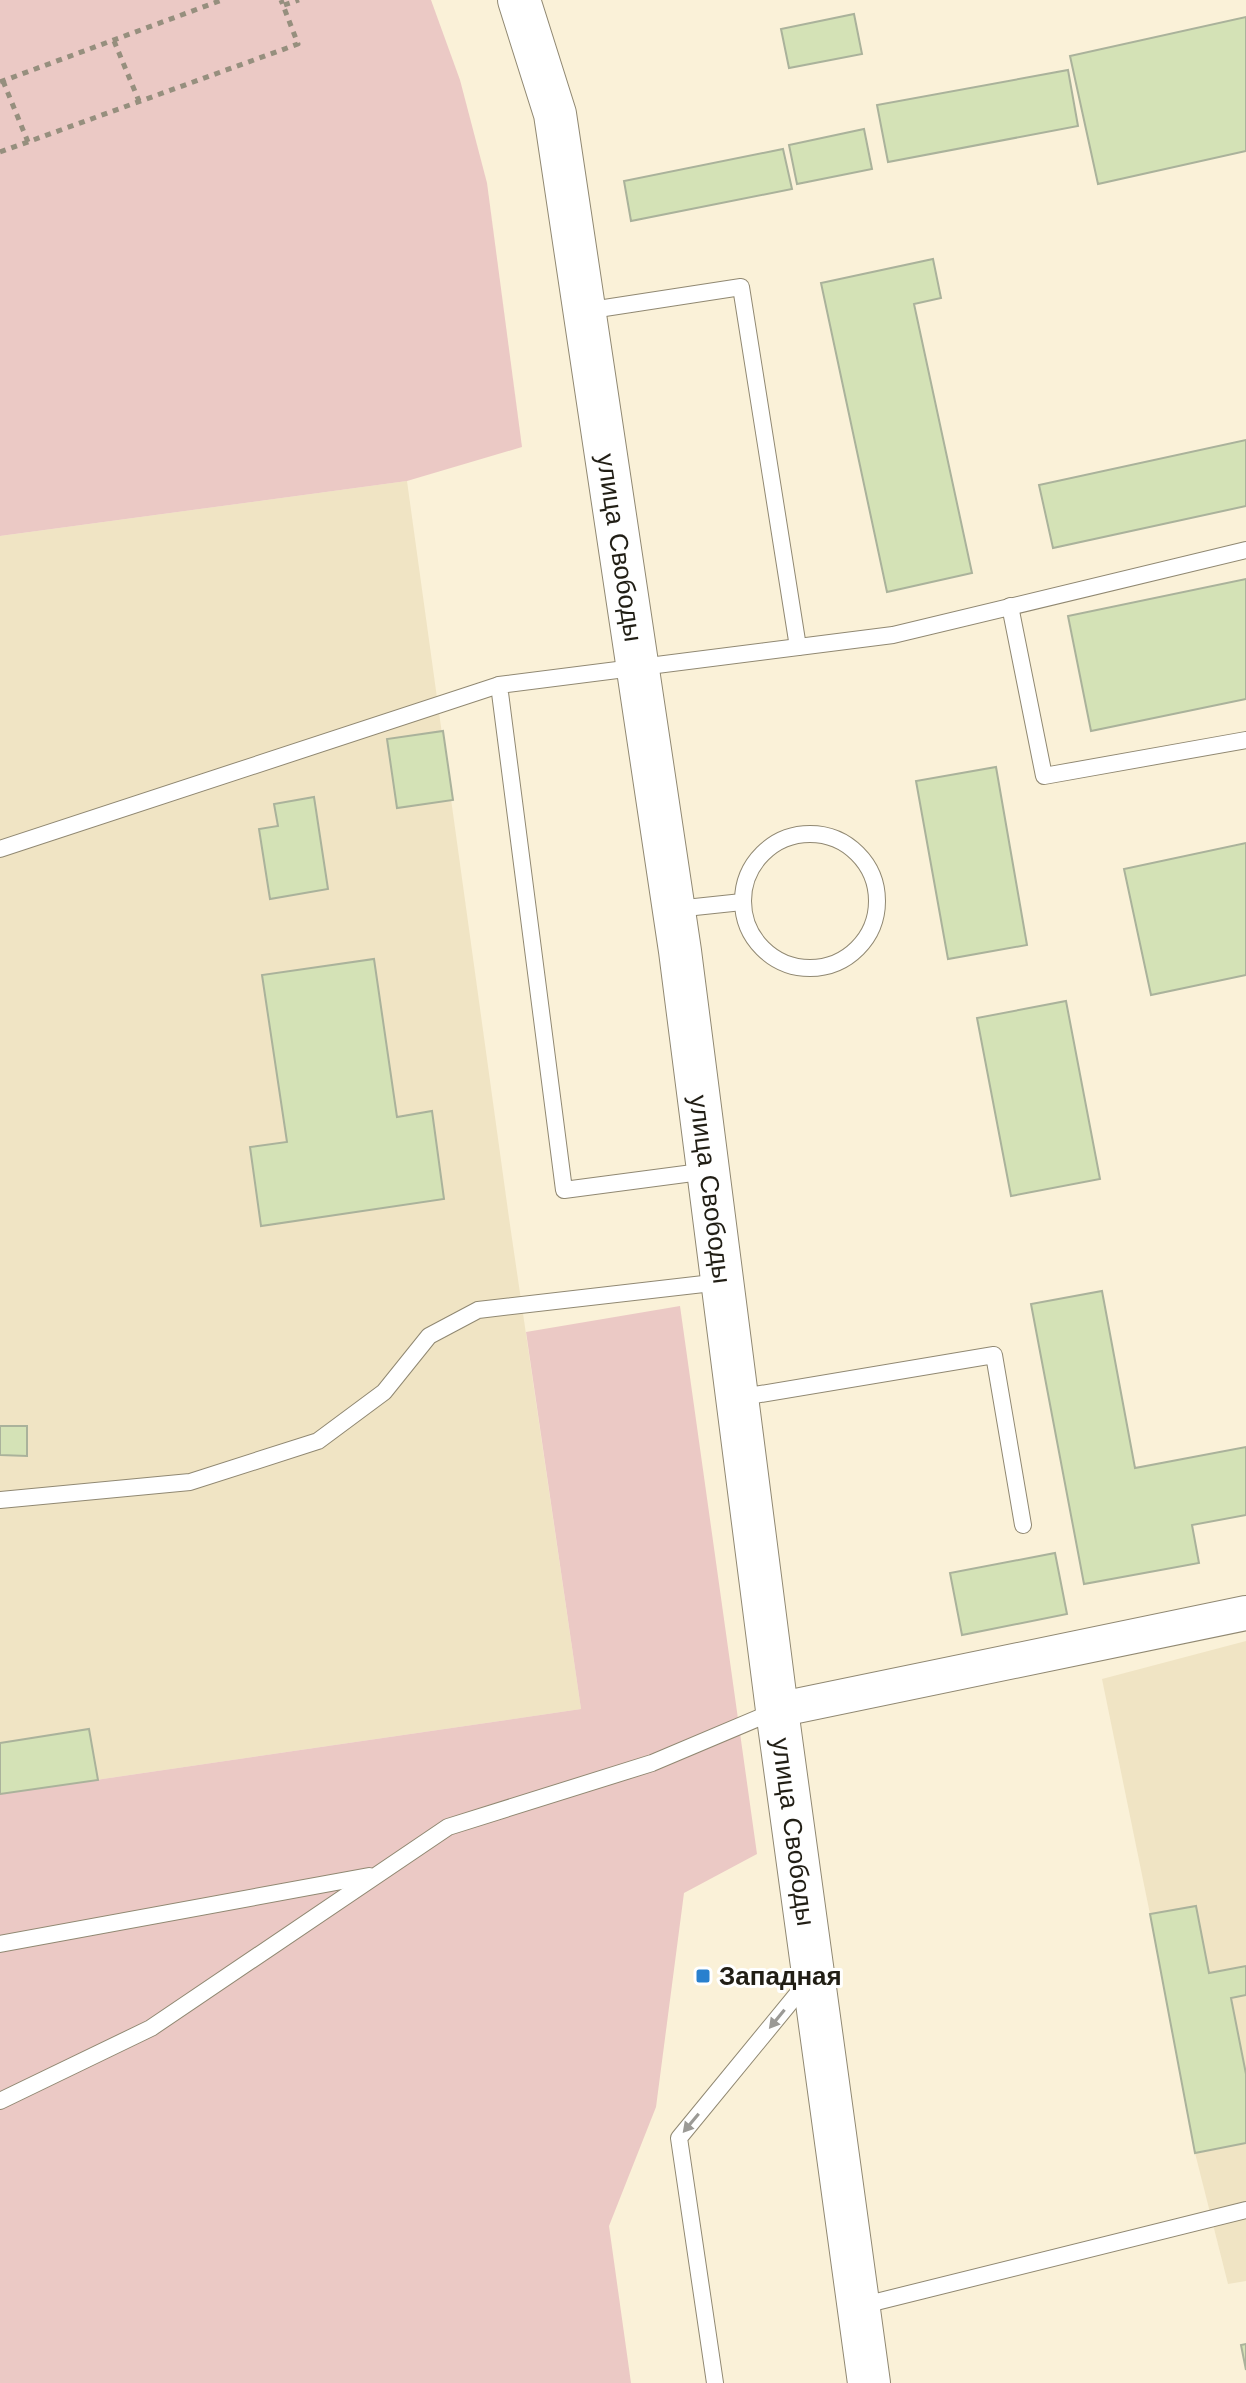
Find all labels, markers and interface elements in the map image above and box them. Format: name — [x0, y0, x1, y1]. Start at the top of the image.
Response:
street label: улица Свободы — [591, 452, 649, 644]
street label: улица Свободы — [684, 1093, 737, 1285]
street label: улица Свободы — [766, 1736, 821, 1928]
place label: Западная — [719, 1961, 842, 1991]
marker: Западная — [694, 1967, 712, 1985]
one-way arrow — [769, 2008, 786, 2028]
one-way arrow — [683, 2112, 700, 2132]

